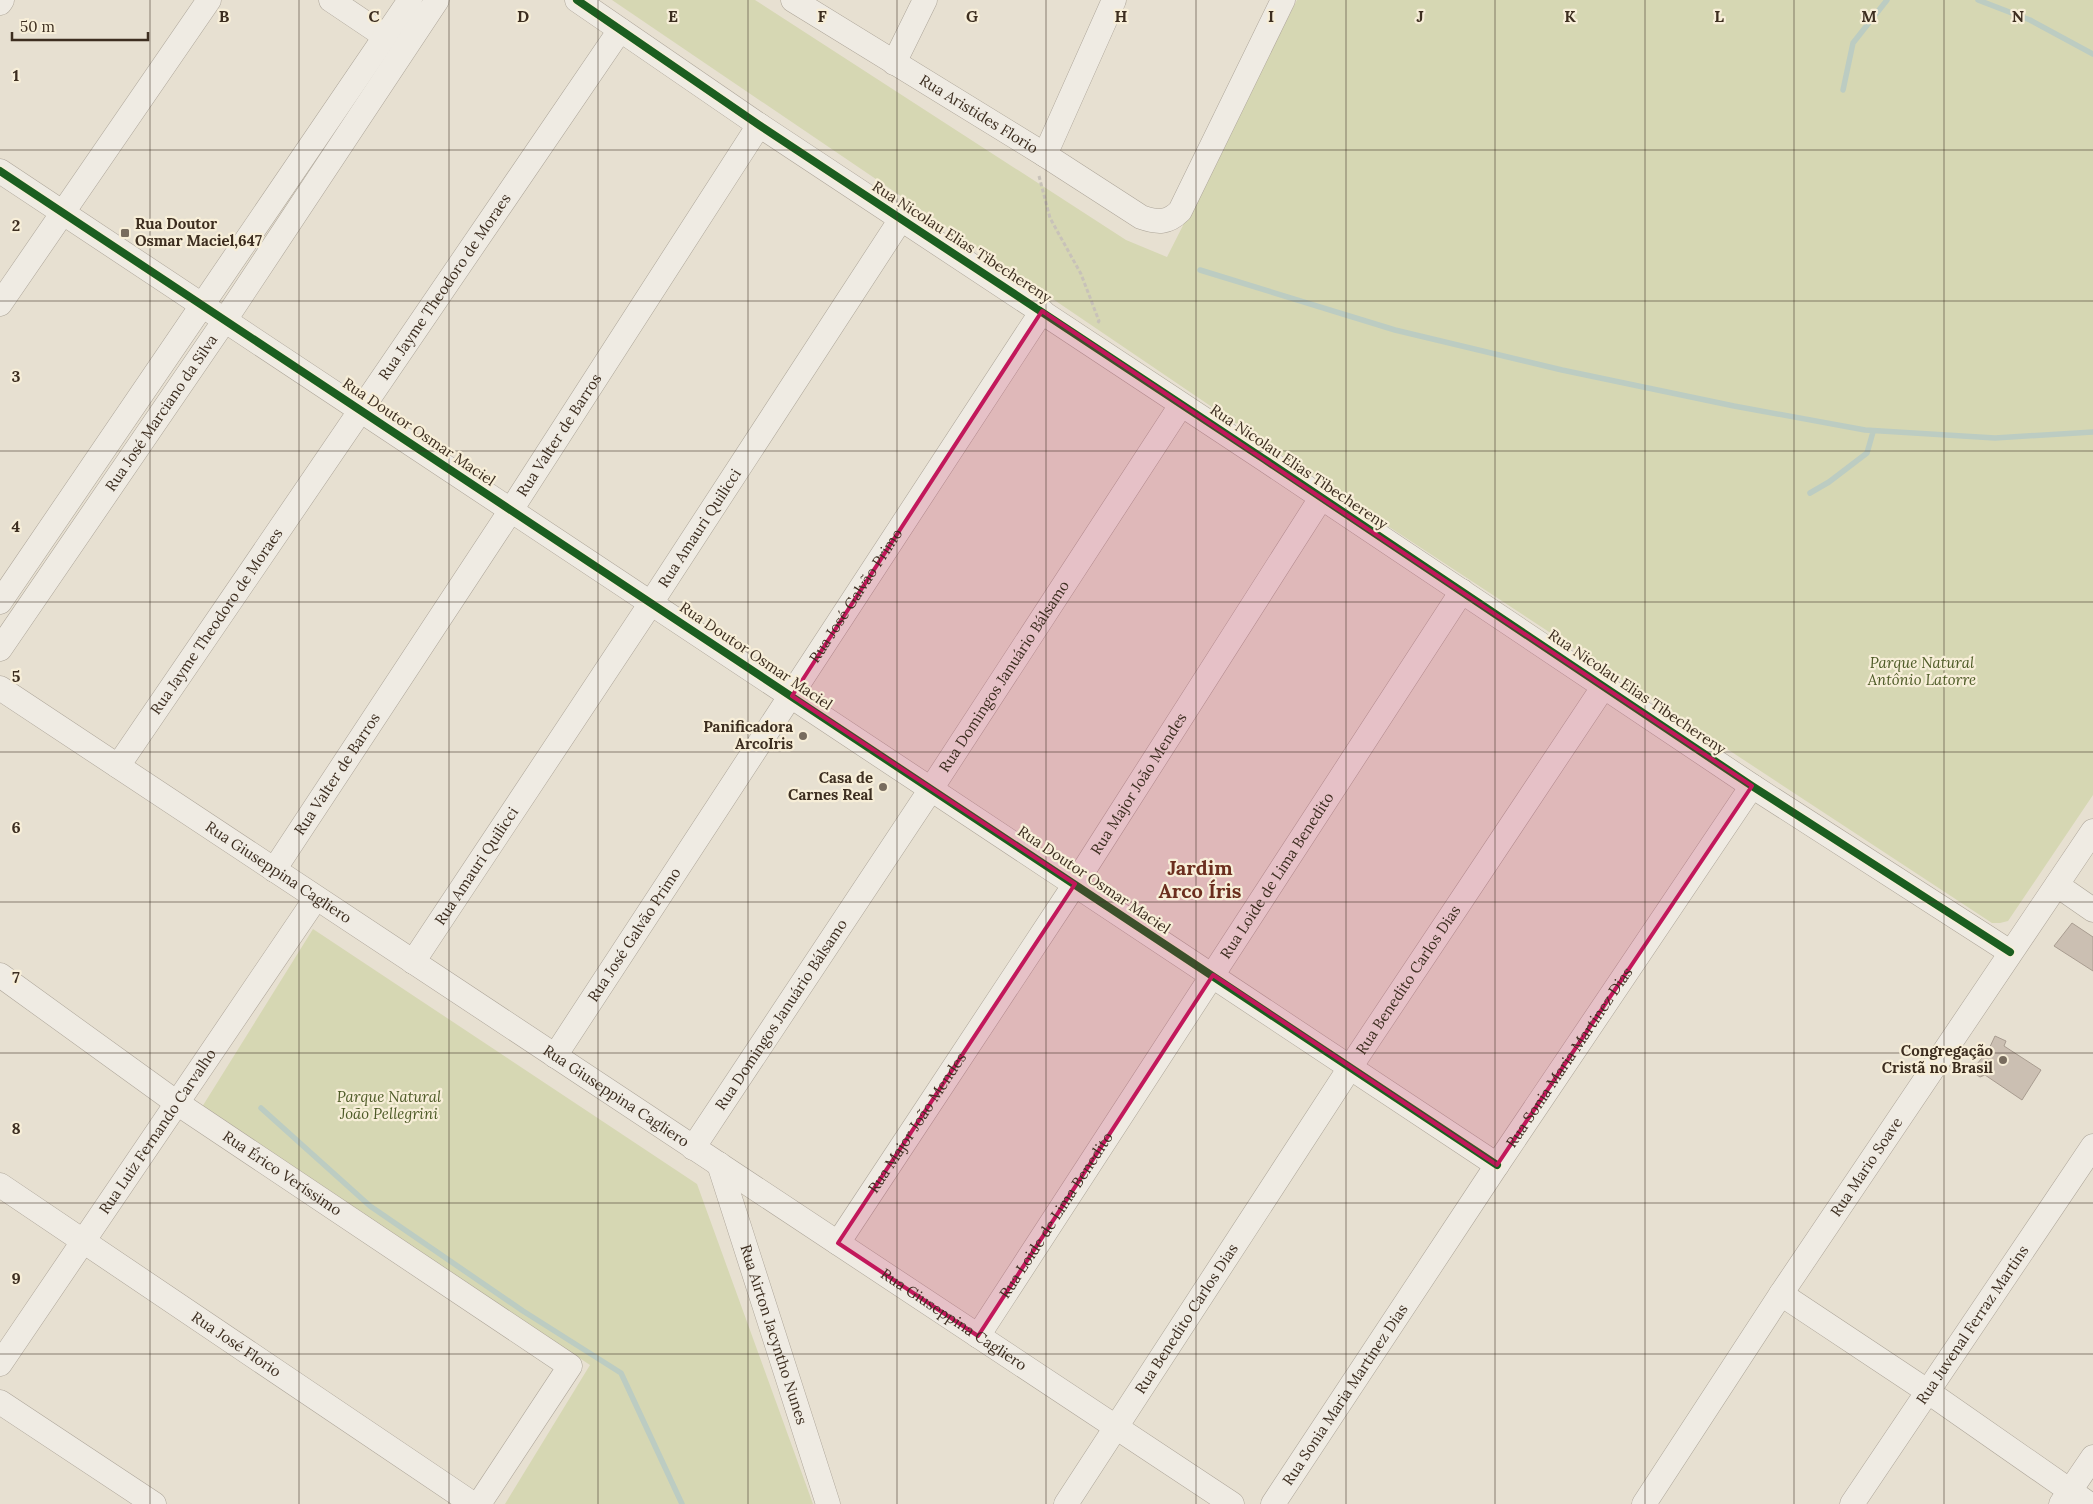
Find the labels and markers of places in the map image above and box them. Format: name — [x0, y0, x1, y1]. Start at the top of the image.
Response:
place label: Rua Doutor Osmar Maciel,647 — [135, 214, 262, 250]
marker: Rua Doutor Osmar Maciel,647 — [119, 227, 131, 239]
place label: Panificadora ArcoIris — [703, 717, 793, 753]
marker: Panificadora ArcoIris — [797, 730, 809, 742]
place label: Casa de Carnes Real — [788, 768, 873, 804]
marker: Casa de Carnes Real — [877, 781, 889, 793]
place label: Congregação Cristã no Brasil — [1882, 1041, 1994, 1077]
marker: Congregação Cristã no Brasil — [1997, 1054, 2009, 1066]

